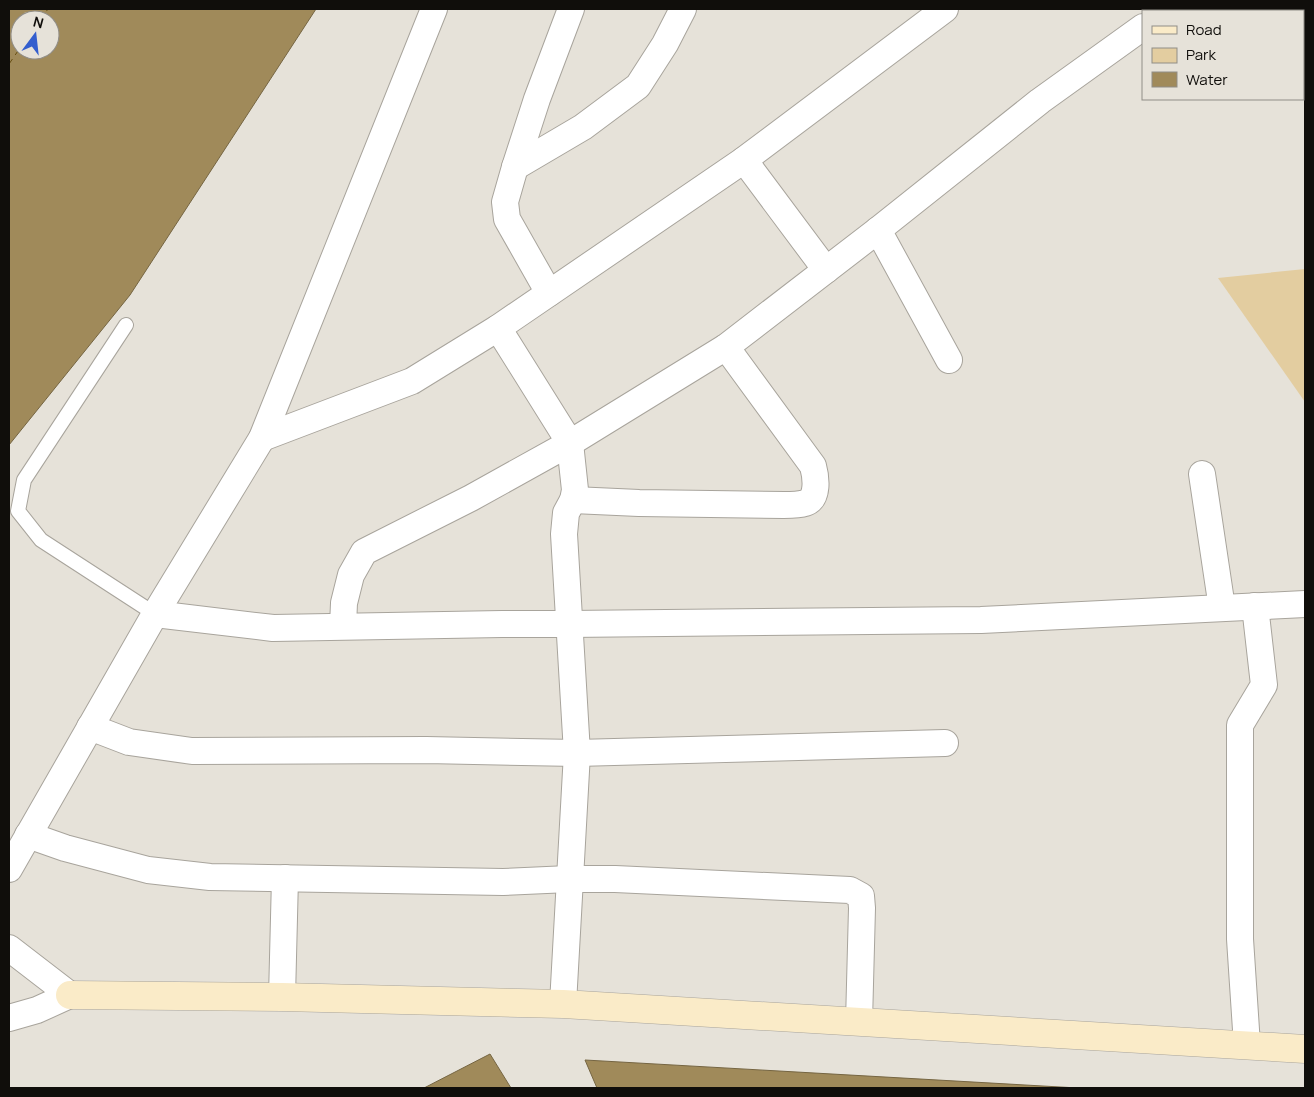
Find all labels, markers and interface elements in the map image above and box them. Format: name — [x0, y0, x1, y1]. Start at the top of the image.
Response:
north arrow — [10, 10, 60, 60]
legend — [1142, 10, 1304, 100]
text: N — [31, 11, 46, 32]
text: Road — [1186, 19, 1222, 40]
text: Park — [1186, 44, 1216, 65]
text: Water — [1186, 69, 1228, 90]

